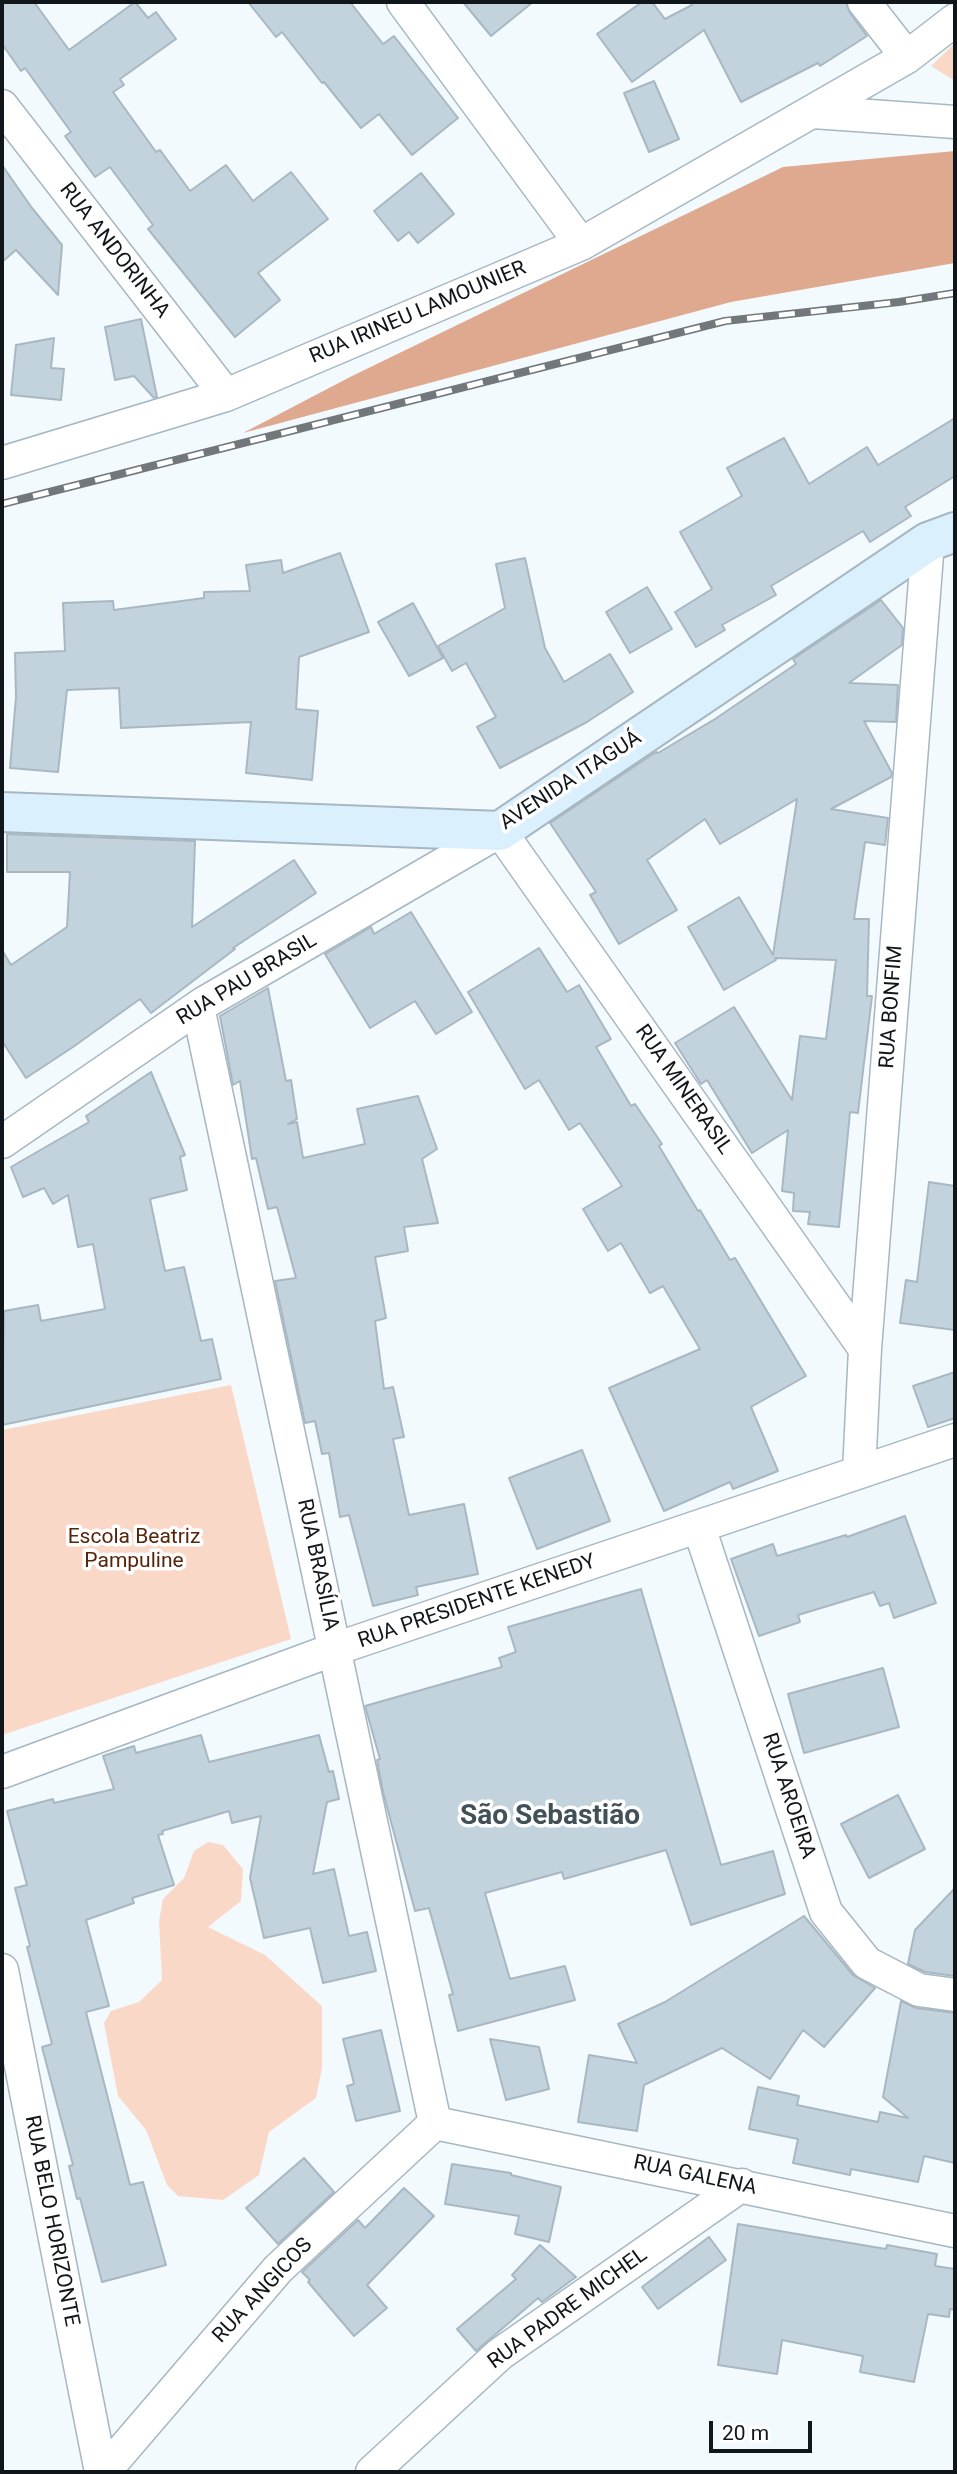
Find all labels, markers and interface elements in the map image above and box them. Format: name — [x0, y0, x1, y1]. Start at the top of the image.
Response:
street label: RUA ANDORINHA — [53, 178, 175, 324]
street label: RUA IRINEU LAMOUNIER — [306, 256, 530, 370]
street label: AVENIDA ITAGUÁ — [496, 726, 646, 836]
street label: RUA PAU BRASIL — [173, 928, 321, 1032]
street label: RUA BONFIM — [875, 945, 909, 1069]
street label: RUA MINERASIL — [629, 1020, 737, 1160]
street label: RUA BRASÍLIA — [291, 1497, 343, 1633]
park label: Escola Beatriz Pampuline — [68, 1525, 200, 1575]
street label: RUA PRESIDENTE KENEDY — [355, 1549, 599, 1655]
street label: RUA AROEIRA — [756, 1730, 820, 1862]
district label: São Sebastião — [460, 1800, 640, 1834]
street label: RUA BELO HORIZONTE — [18, 2113, 84, 2329]
street label: RUA GALENA — [631, 2151, 759, 2201]
street label: RUA ANGICOS — [208, 2233, 318, 2349]
street label: RUA PADRE MICHEL — [484, 2243, 652, 2375]
scale bar — [712, 2408, 815, 2452]
text: 20 m — [722, 2421, 769, 2445]

